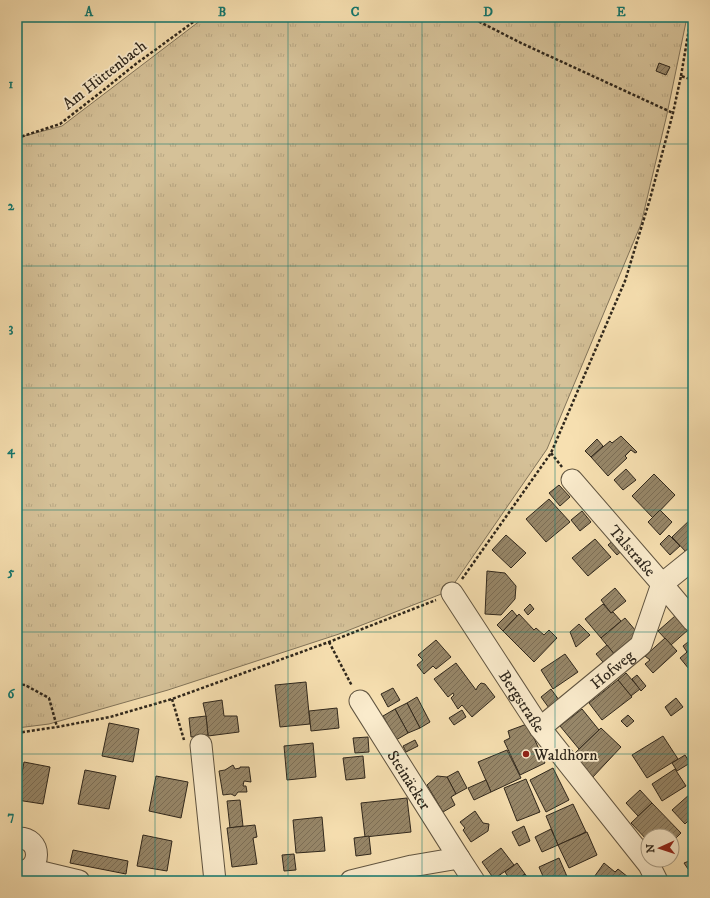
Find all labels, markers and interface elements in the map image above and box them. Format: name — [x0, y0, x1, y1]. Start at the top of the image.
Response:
text: A — [84, 4, 94, 20]
text: B — [218, 4, 226, 20]
text: C — [351, 4, 360, 20]
text: D — [483, 4, 493, 20]
text: E — [616, 4, 626, 20]
street label: Am Hüttenbach — [59, 35, 151, 114]
text: 1 — [9, 76, 14, 92]
text: 2 — [8, 198, 15, 214]
text: 3 — [9, 320, 14, 336]
text: 4 — [6, 442, 15, 459]
street label: Talstraße — [604, 521, 660, 581]
text: 5 — [7, 564, 15, 580]
street label: Hofweg — [587, 646, 639, 694]
street label: Bergstraße — [494, 667, 549, 737]
text: 6 — [8, 686, 16, 702]
place label: Waldhorn — [533, 745, 598, 765]
street label: Steinäcker — [383, 747, 435, 814]
marker: Waldhorn — [521, 749, 531, 759]
text: 7 — [8, 808, 15, 824]
north arrow — [640, 828, 680, 868]
text: N — [644, 844, 658, 853]

